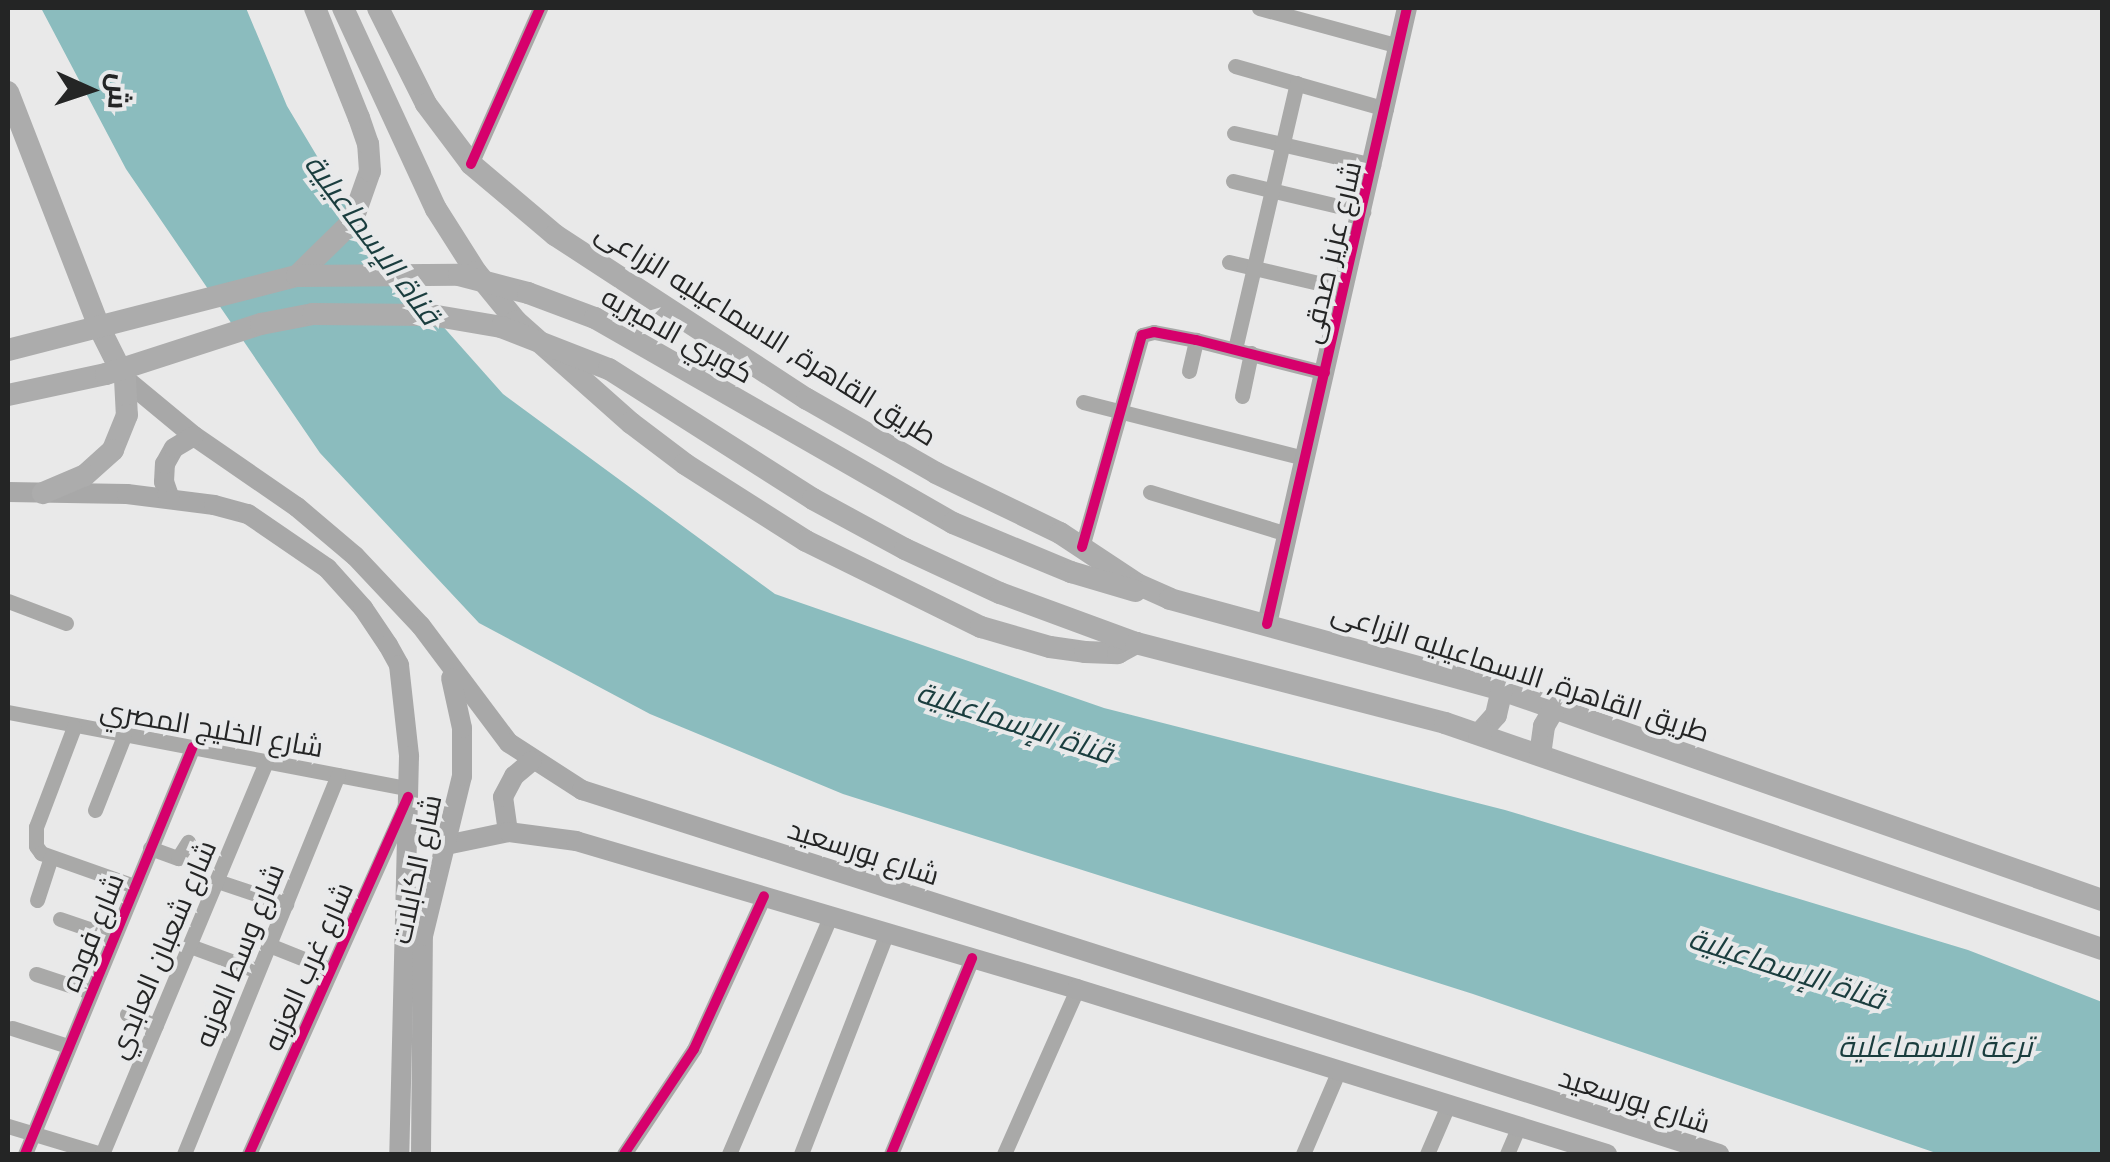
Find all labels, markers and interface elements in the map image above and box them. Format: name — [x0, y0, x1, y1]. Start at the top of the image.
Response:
north arrow — [40, 40, 140, 140]
text: ش — [100, 73, 140, 111]
water label: قناة الإسماعيلية — [297, 147, 449, 331]
street label: شارع عزيز صدقى — [1293, 158, 1367, 346]
street label: طريق القاهرة, الاسماعيليه الزراعى — [590, 214, 944, 452]
street label: كوبري الاميريه — [596, 279, 760, 389]
street label: طريق القاهرة, الاسماعيليه الزراعى — [1328, 594, 1714, 748]
water label: قناة الإسماعيلية — [912, 673, 1118, 771]
street label: شارع الخليج المصري — [98, 691, 326, 763]
street label: شارع الكابلات — [383, 791, 447, 947]
street label: شارع بورسعيد — [784, 811, 944, 891]
street label: شارع شعبان العابدي — [100, 835, 222, 1063]
street label: شارع وسط العزبه — [186, 858, 290, 1052]
street label: شارع فوده — [52, 868, 130, 996]
street label: شارع غرب العزبه — [255, 876, 359, 1056]
water label: قناة الإسماعيلية — [1684, 919, 1890, 1017]
water label: ترعة الاسماعلية — [1838, 1028, 2032, 1064]
street label: شارع بورسعيد — [1555, 1059, 1715, 1139]

